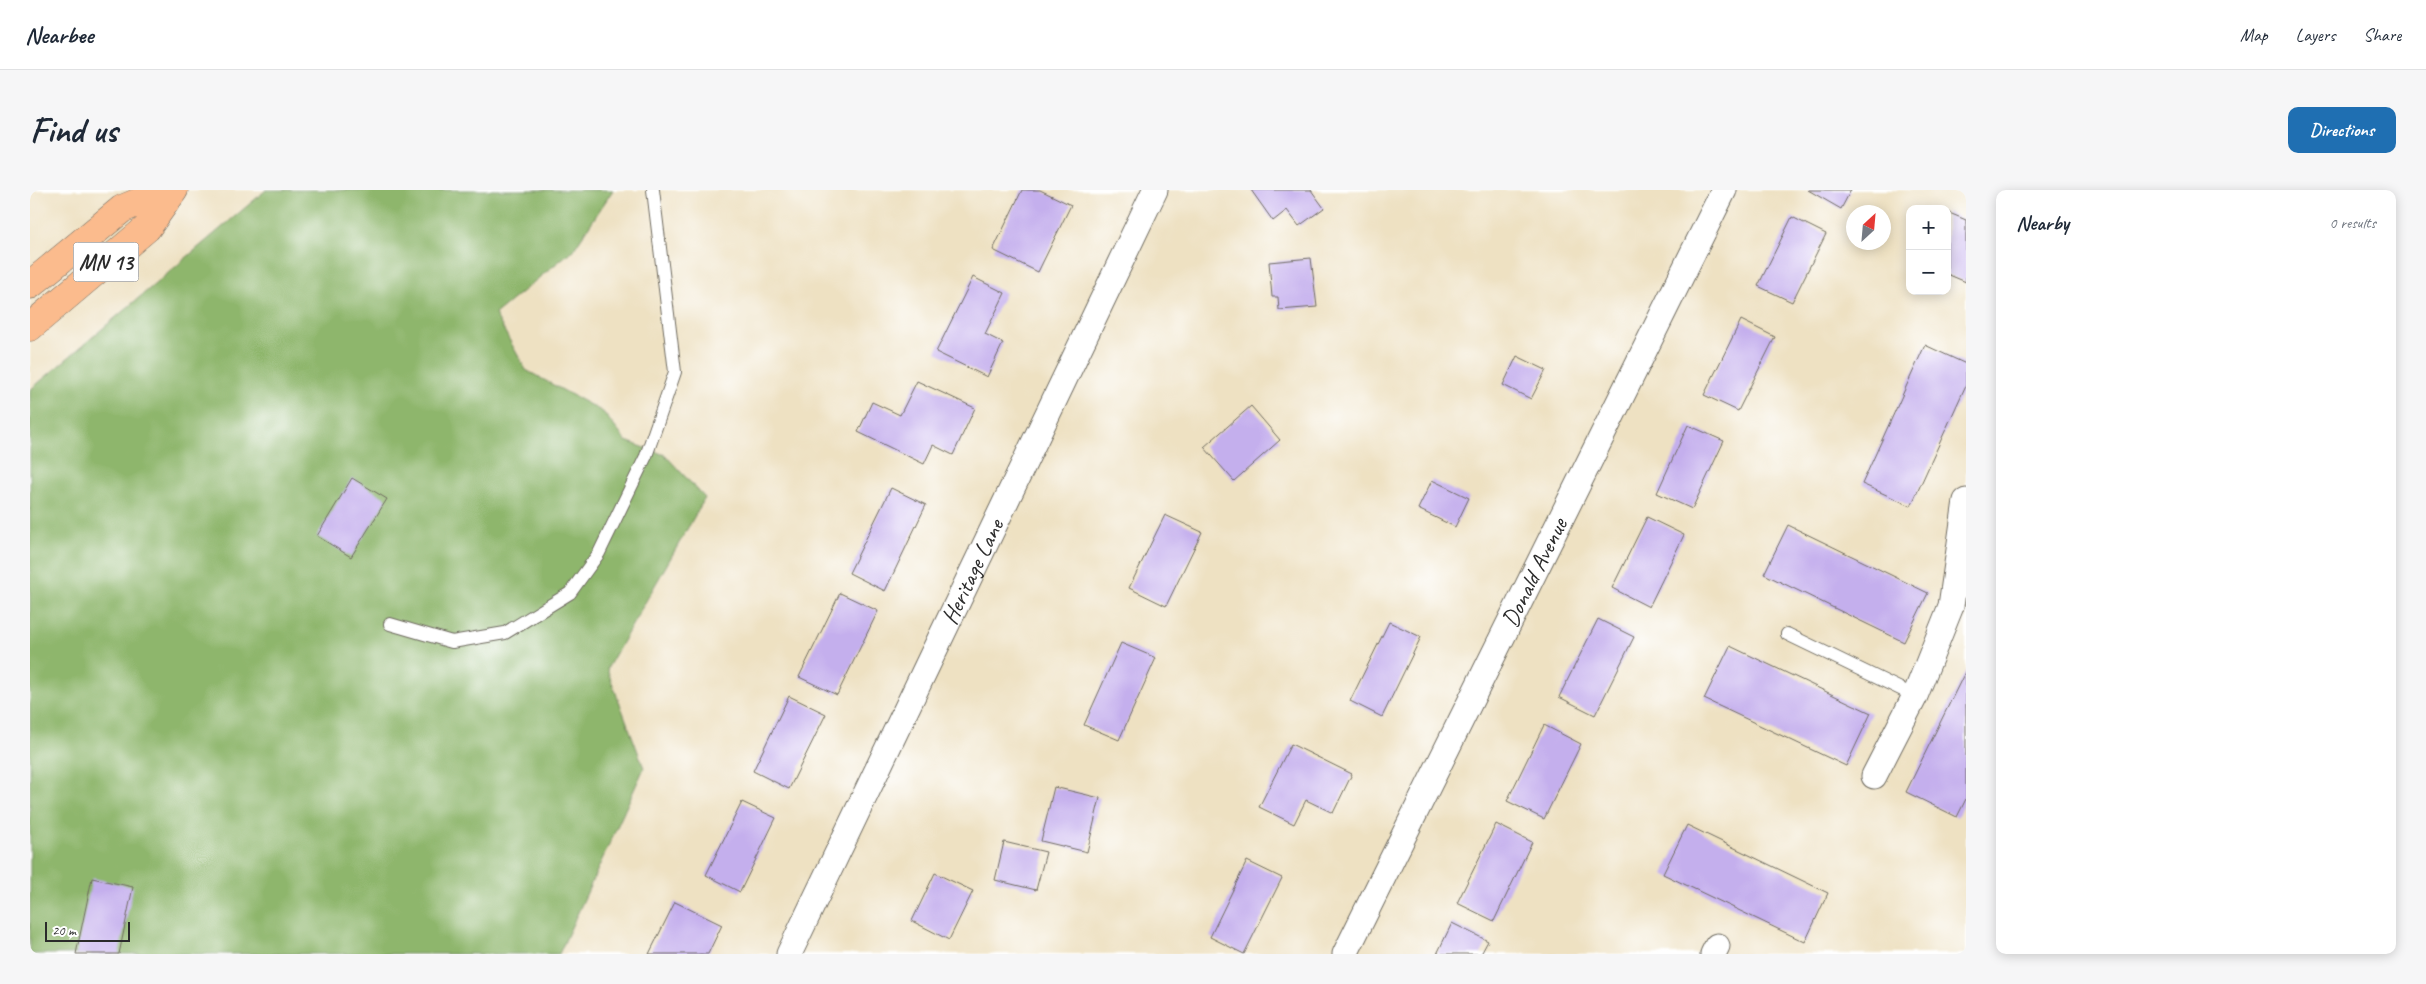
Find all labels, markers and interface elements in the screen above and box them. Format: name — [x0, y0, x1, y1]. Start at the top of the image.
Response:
text: Nearbee — [25, 20, 93, 50]
text: Map — [2240, 24, 2268, 46]
text: Layers — [2296, 24, 2335, 46]
text: Share — [2363, 24, 2401, 46]
button: Directions — [2288, 107, 2396, 153]
text: Find us — [30, 108, 117, 153]
north arrow — [1846, 205, 1891, 250]
map controls — [1906, 205, 1951, 295]
button: + — [1906, 205, 1951, 250]
text: Nearby — [2016, 210, 2069, 236]
text: 0 results — [2329, 213, 2376, 233]
road number: MN 13 — [74, 242, 138, 282]
button: − — [1906, 250, 1951, 295]
street label: Donald Avenue — [1495, 511, 1575, 632]
street label: Heritage Lane — [934, 512, 1011, 629]
scale bar — [45, 919, 130, 942]
text: 20 m — [52, 922, 76, 939]

